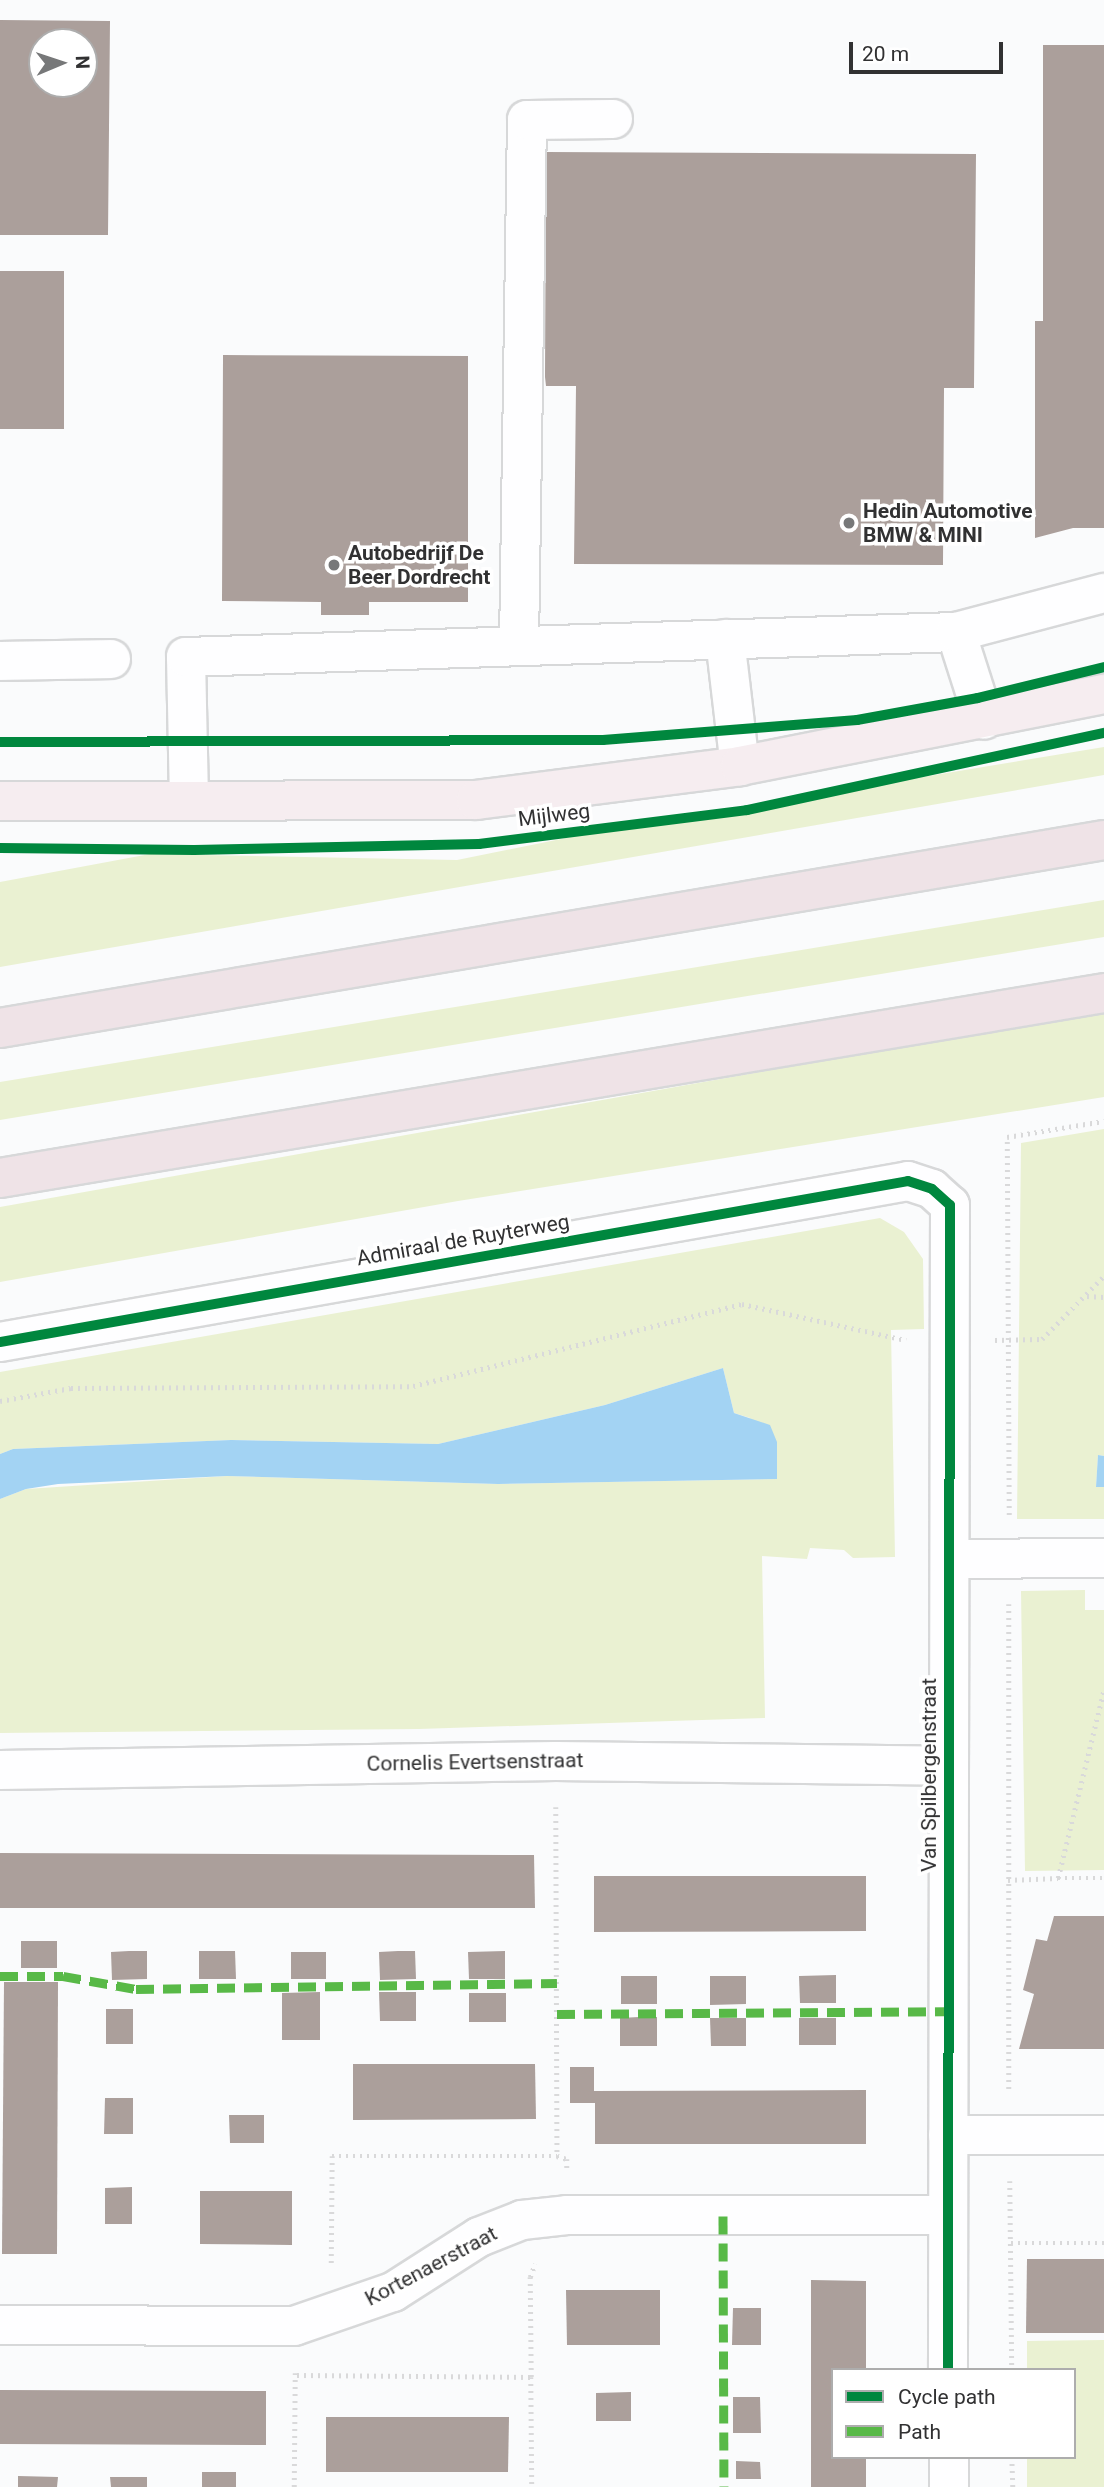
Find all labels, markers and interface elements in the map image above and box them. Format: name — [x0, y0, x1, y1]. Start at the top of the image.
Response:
north arrow — [28, 28, 98, 98]
scale bar — [852, 28, 1006, 72]
text: 20 m — [862, 42, 909, 66]
text: N — [71, 55, 94, 69]
place label: Hedin Automotive BMW & MINI — [863, 498, 1033, 548]
marker: Hedin Automotive BMW & MINI — [841, 515, 857, 531]
place label: Autobedrijf De Beer Dordrecht — [348, 540, 490, 590]
marker: Autobedrijf De Beer Dordrecht — [326, 557, 342, 573]
street label: Mijlweg — [517, 798, 591, 832]
street label: Admiraal de Ruyterweg — [355, 1209, 571, 1271]
street label: Van Spilbergenstraat — [916, 1678, 942, 1872]
street label: Cornelis Evertsenstraat — [366, 1748, 584, 1776]
street label: Kortenaerstraat — [361, 2221, 501, 2311]
legend — [831, 2368, 1076, 2459]
text: Cycle path — [898, 2385, 996, 2409]
text: Path — [898, 2420, 941, 2444]

